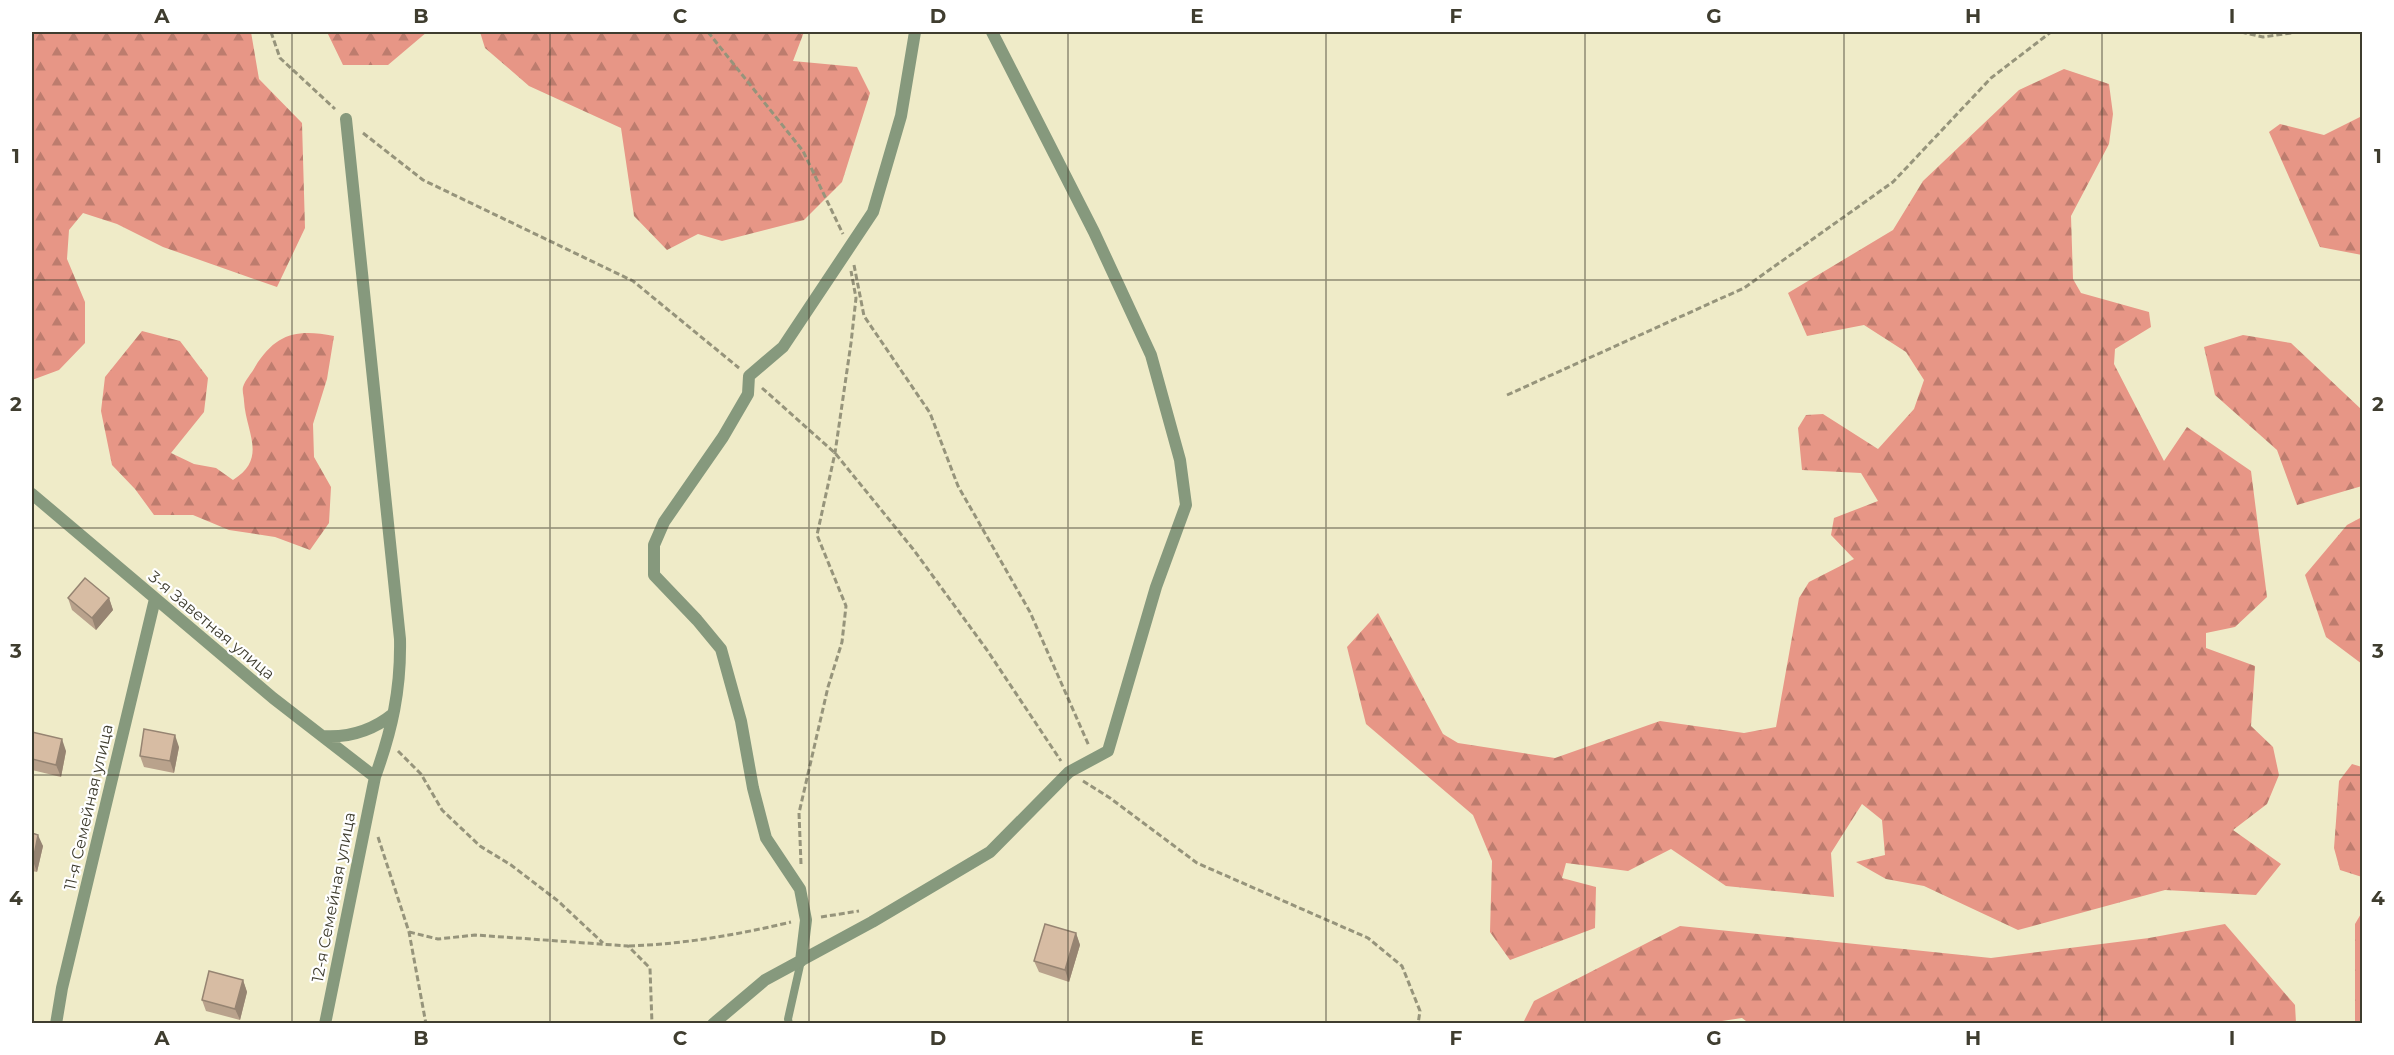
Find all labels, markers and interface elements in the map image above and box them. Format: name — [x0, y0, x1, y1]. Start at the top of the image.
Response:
text: A — [153, 4, 170, 28]
text: B — [413, 4, 429, 28]
text: C — [673, 4, 688, 28]
text: D — [930, 4, 946, 28]
text: E — [1190, 4, 1204, 28]
text: F — [1450, 4, 1463, 28]
text: G — [1706, 4, 1722, 28]
text: H — [1965, 4, 1981, 28]
text: I — [2229, 4, 2235, 28]
text: 1 — [12, 144, 20, 168]
text: 1 — [2374, 144, 2382, 168]
text: 2 — [10, 392, 22, 416]
text: 2 — [2372, 392, 2384, 416]
street label: 3-я Заветная улица — [145, 567, 279, 684]
text: 3 — [9, 639, 22, 663]
text: 3 — [2371, 639, 2384, 663]
street label: 11-я Семейная улица — [60, 722, 117, 892]
street label: 12-я Семейная улица — [308, 810, 359, 984]
text: 4 — [9, 886, 23, 910]
text: 4 — [2371, 886, 2385, 910]
text: A — [153, 1026, 170, 1050]
text: B — [413, 1026, 429, 1050]
text: C — [673, 1026, 688, 1050]
text: D — [930, 1026, 946, 1050]
text: E — [1190, 1026, 1204, 1050]
text: F — [1450, 1026, 1463, 1050]
text: G — [1706, 1026, 1722, 1050]
text: H — [1965, 1026, 1981, 1050]
text: I — [2229, 1026, 2235, 1050]

